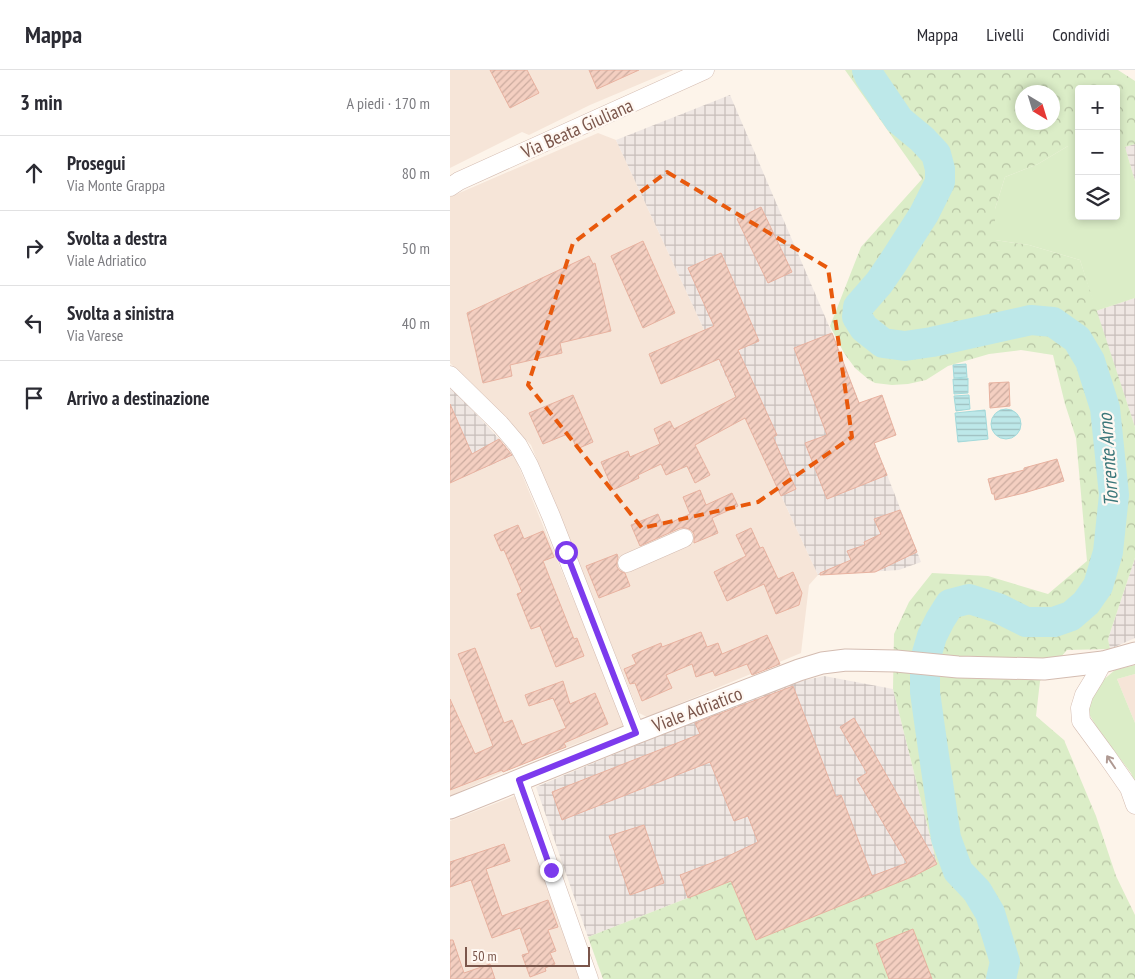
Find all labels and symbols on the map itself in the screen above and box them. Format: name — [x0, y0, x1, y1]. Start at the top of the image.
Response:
north arrow — [1015, 85, 1060, 130]
street label: Via Beata Giuliana — [517, 93, 637, 164]
water label: Torrente Arno — [1092, 411, 1124, 507]
route start — [555, 541, 578, 564]
street label: Viale Adriatico — [648, 681, 745, 737]
one-way arrow — [1106, 756, 1116, 770]
route end — [540, 859, 563, 882]
scale bar — [465, 944, 590, 967]

